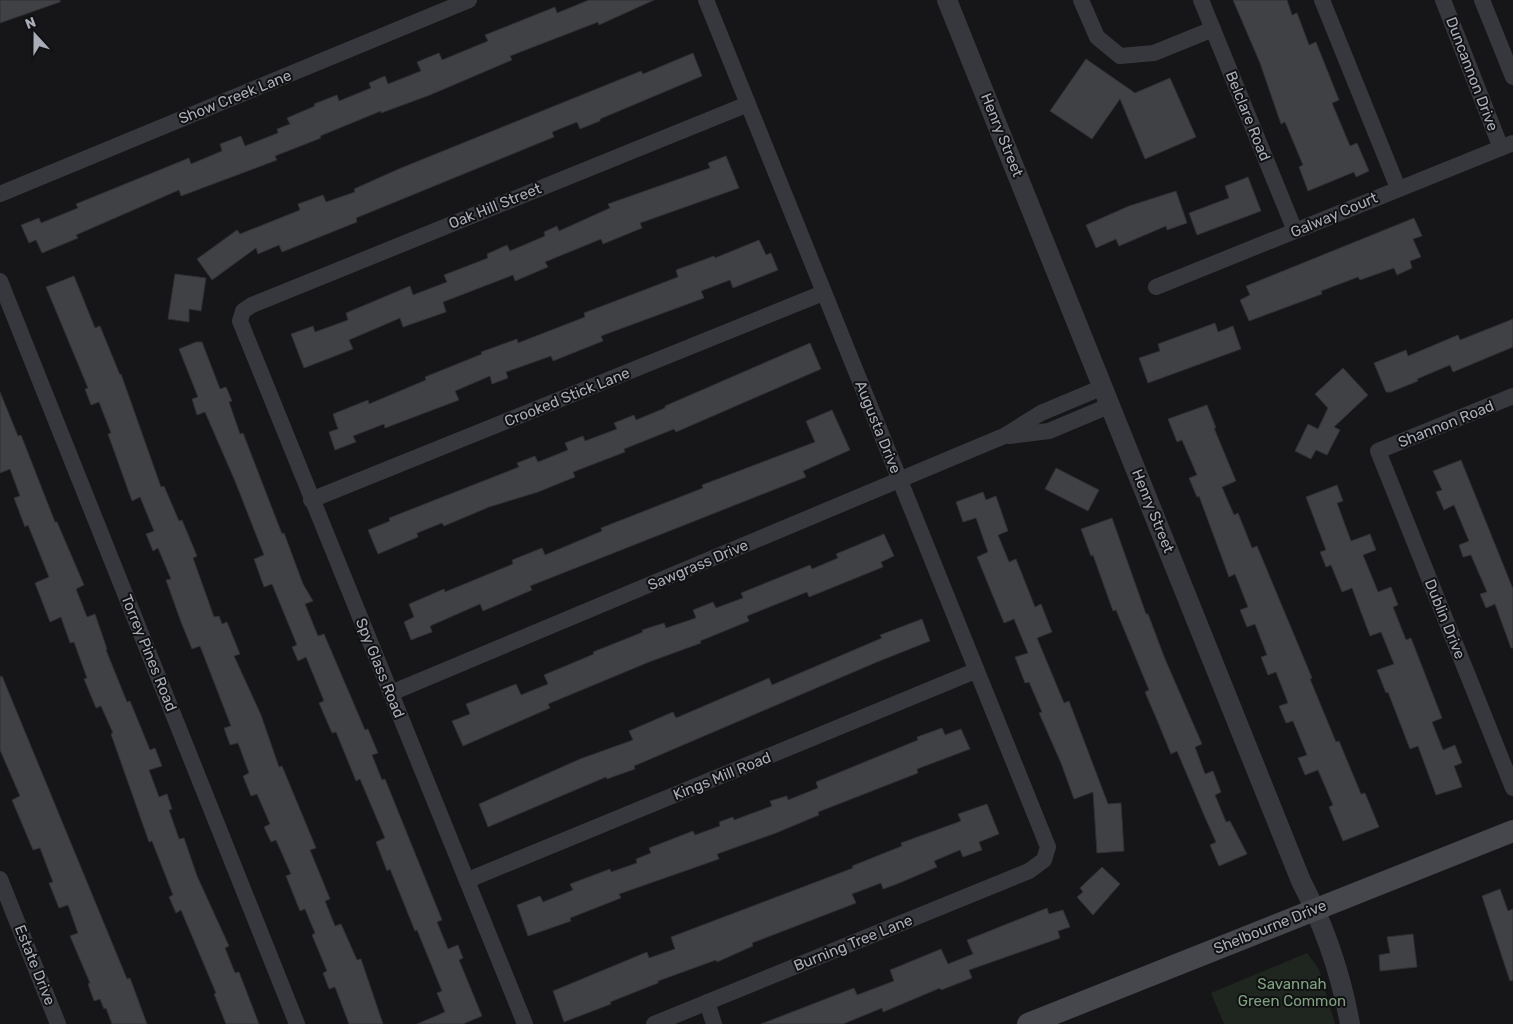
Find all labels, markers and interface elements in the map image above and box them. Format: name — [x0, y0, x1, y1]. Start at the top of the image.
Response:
north arrow — [10, 10, 60, 60]
text: N — [23, 14, 38, 33]
street label: Duncannon Drive — [1442, 14, 1502, 134]
street label: Show Creek Lane — [176, 66, 294, 128]
street label: Belclare Road — [1222, 68, 1274, 164]
street label: Henry Street — [977, 90, 1027, 180]
street label: Oak Hill Street — [446, 179, 544, 233]
street label: Galway Court — [1288, 189, 1380, 241]
street label: Crooked Stick Lane — [502, 364, 632, 430]
street label: Augusta Drive — [851, 378, 905, 476]
street label: Shannon Road — [1395, 397, 1497, 451]
street label: Henry Street — [1128, 466, 1178, 556]
street label: Sawgrass Drive — [645, 536, 751, 594]
street label: Dublin Drive — [1421, 576, 1469, 662]
street label: Torrey Pines Road — [117, 592, 181, 714]
street label: Spy Glass Road — [352, 615, 408, 721]
street label: Kings Mill Road — [670, 748, 774, 804]
street label: Shelbourne Drive — [1211, 896, 1329, 958]
street label: Burning Tree Lane — [791, 911, 915, 975]
street label: Estate Drive — [11, 922, 59, 1008]
park label: Savannah Green Common — [1238, 975, 1346, 1010]

